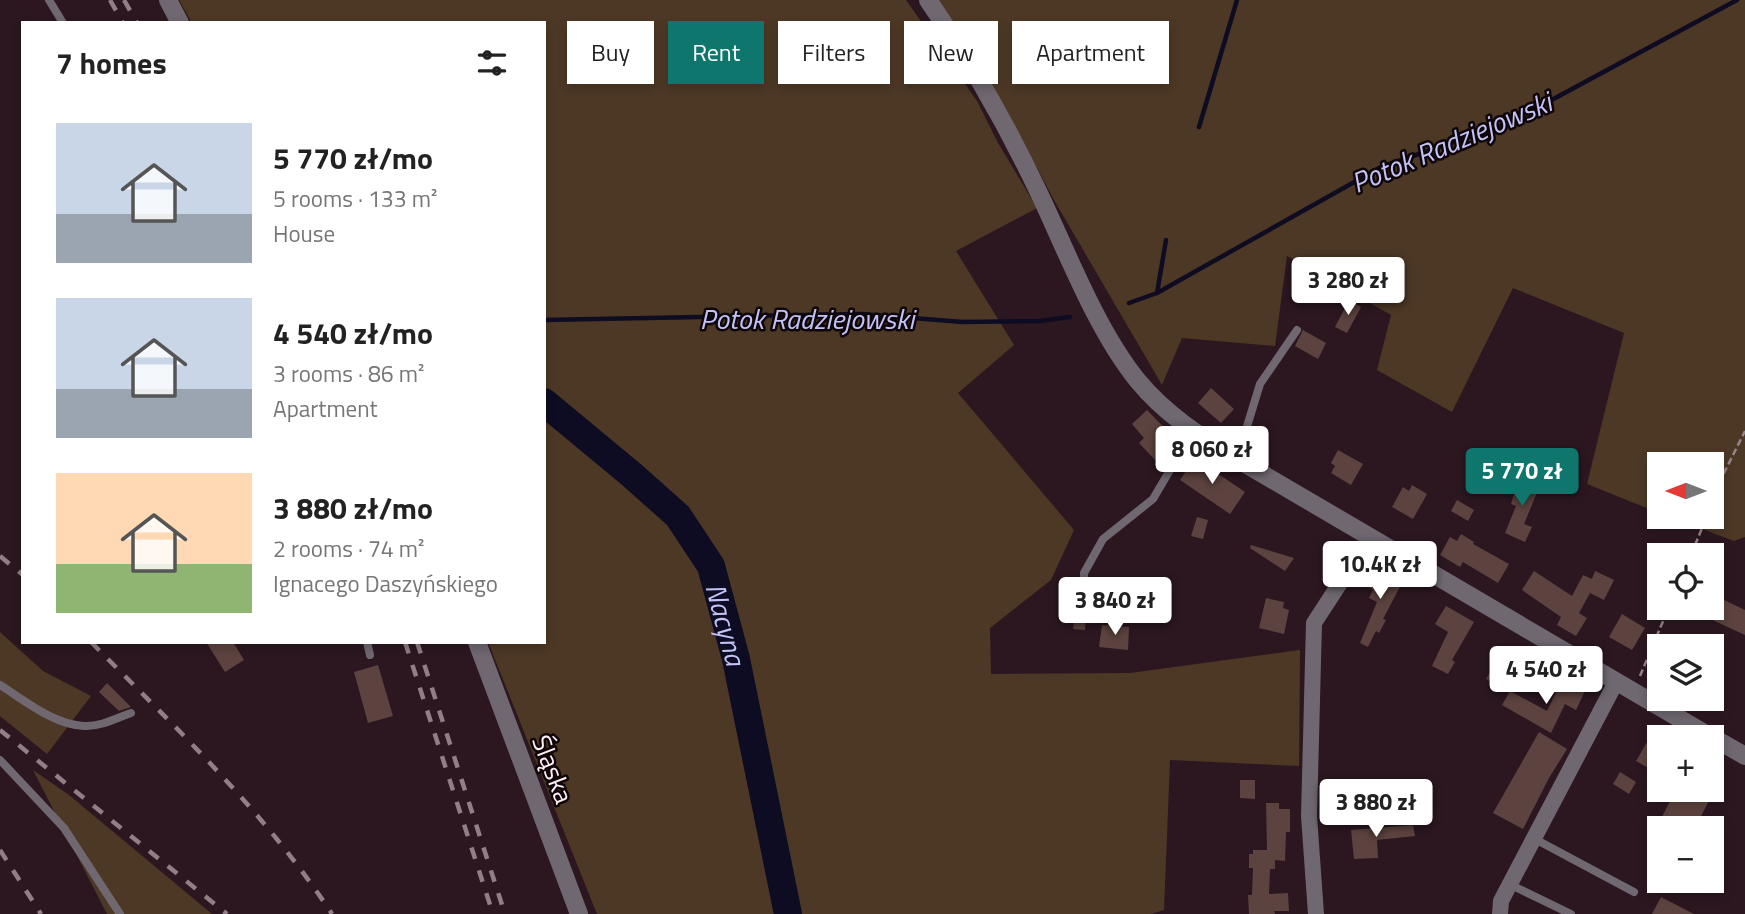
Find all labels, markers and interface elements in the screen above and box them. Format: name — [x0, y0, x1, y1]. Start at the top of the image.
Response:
chip: Buy — [567, 21, 654, 84]
chip: Rent — [668, 21, 764, 84]
chip: Filters — [778, 21, 890, 84]
chip: New — [904, 21, 998, 84]
chip: Apartment — [1012, 21, 1169, 84]
text: 7 homes — [56, 40, 167, 86]
icon: filters — [473, 44, 511, 82]
water label: Potok Radziejowski — [1344, 79, 1561, 204]
text: 5 770 zł/mo — [273, 135, 433, 181]
icon: home — [112, 151, 196, 235]
text: 5 rooms · 133 m² — [273, 181, 437, 216]
text: House — [273, 216, 335, 251]
pin: 3 280 zł — [1276, 258, 1420, 317]
text: 3 280 zł — [1308, 262, 1388, 297]
water label: Potok Radziejowski — [700, 297, 917, 340]
text: 4 540 zł/mo — [273, 310, 433, 356]
icon: home — [112, 326, 196, 410]
text: 3 rooms · 86 m² — [273, 356, 424, 391]
text: Apartment — [273, 391, 378, 426]
pin: 8 060 zł — [1140, 426, 1284, 486]
text: 8 060 zł — [1172, 431, 1252, 466]
pin: 5 770 zł — [1450, 448, 1594, 508]
north arrow — [1647, 452, 1724, 528]
map controls — [1647, 452, 1724, 893]
text: 5 770 zł — [1482, 453, 1562, 488]
text: 3 880 zł/mo — [273, 485, 433, 531]
icon: home — [112, 501, 196, 585]
text: 2 rooms · 74 m² — [273, 531, 424, 566]
pin: 10.4K zł — [1308, 542, 1452, 601]
button: locate — [1647, 543, 1724, 620]
text: 10.4K zł — [1339, 546, 1421, 581]
text: Ignacego Daszyńskiego — [273, 566, 498, 601]
water label: Nacyna — [695, 578, 759, 672]
pin: 3 840 zł — [1043, 578, 1187, 637]
text: 3 840 zł — [1075, 582, 1155, 617]
button: layers — [1647, 634, 1724, 711]
pin: 4 540 zł — [1474, 646, 1618, 706]
text: 4 540 zł — [1506, 651, 1586, 686]
button: + — [1647, 725, 1724, 802]
street label: Śląska — [522, 729, 584, 809]
pin: 3 880 zł — [1304, 780, 1448, 839]
text: 3 880 zł — [1336, 784, 1416, 819]
button: − — [1647, 816, 1724, 893]

